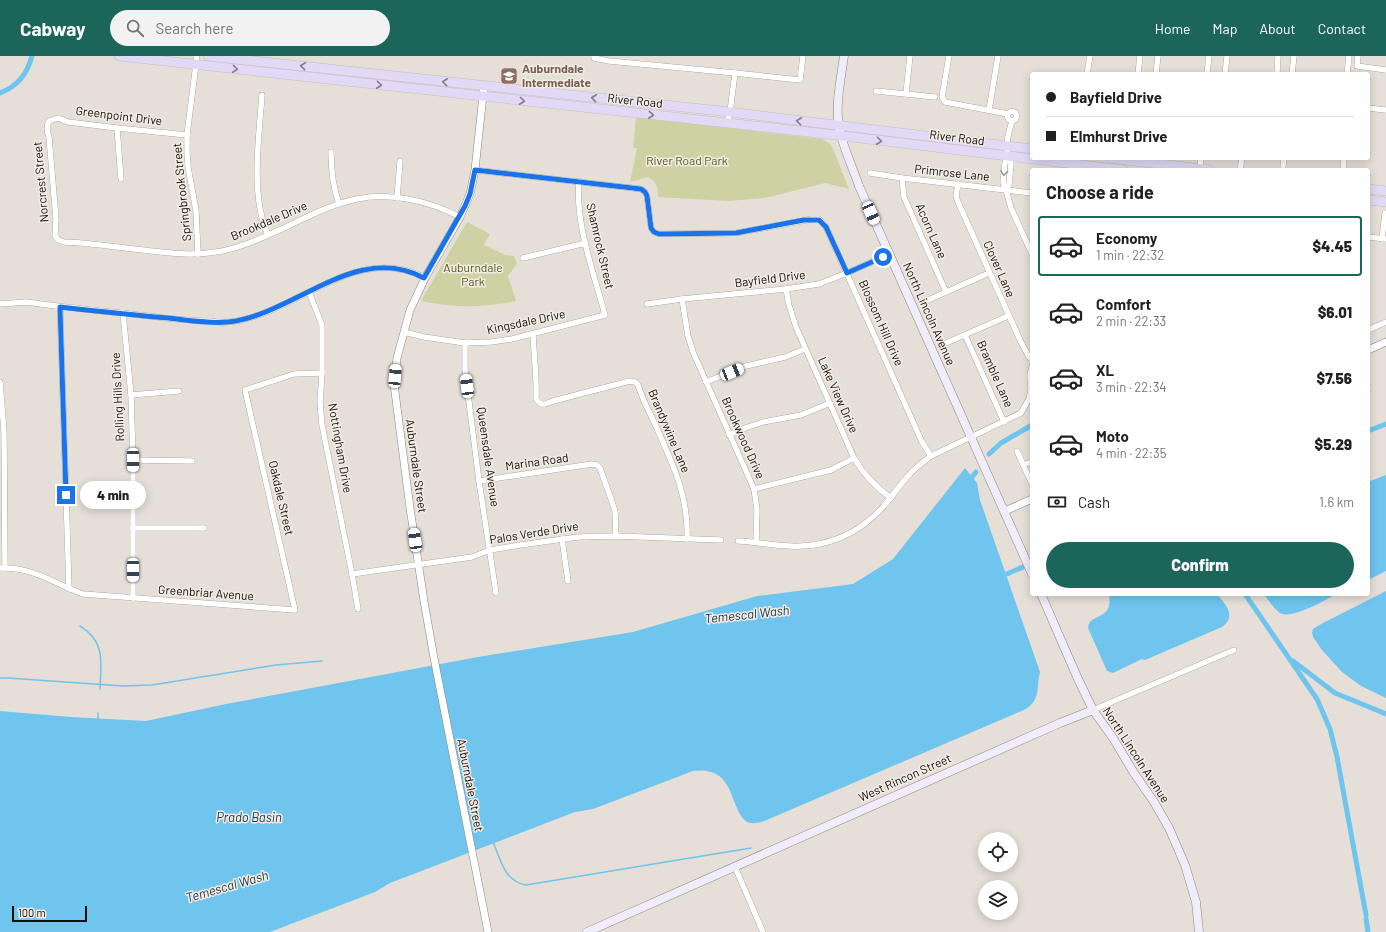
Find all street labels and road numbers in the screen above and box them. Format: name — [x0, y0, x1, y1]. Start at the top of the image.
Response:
street label: River Road — [607, 90, 663, 110]
street label: Greenpoint Drive — [75, 103, 163, 127]
street label: River Road — [929, 127, 986, 147]
street label: Norcrest Street — [29, 141, 51, 223]
street label: Springbrook Street — [169, 142, 193, 242]
street label: Primrose Lane — [914, 161, 990, 183]
street label: Brookdale Drive — [228, 198, 309, 242]
street label: Shamrock Street — [584, 201, 618, 290]
street label: Acorn Lane — [914, 201, 950, 260]
street label: Clover Lane — [981, 238, 1019, 299]
street label: North Lincoln Avenue — [901, 260, 959, 367]
street label: Bayfield Drive — [734, 267, 806, 289]
street label: Blossom Hill Drive — [857, 277, 907, 368]
street label: Kingsdale Drive — [485, 306, 566, 336]
street label: Bramble Lane — [975, 338, 1017, 409]
street label: Rolling Hills Drive — [108, 352, 126, 442]
street label: Lake View Drive — [816, 354, 862, 435]
street label: Brandywine Lane — [646, 387, 694, 474]
street label: Brookwood Drive — [720, 394, 768, 481]
street label: Nottingham Drive — [326, 402, 356, 494]
street label: Queensdale Avenue — [475, 406, 503, 508]
street label: Auburndale Street — [403, 418, 430, 514]
street label: Marina Road — [504, 450, 569, 472]
street label: Oakdale Street — [267, 459, 297, 537]
street label: Palos Verde Drive — [488, 518, 579, 546]
street label: Greenbriar Avenue — [158, 582, 254, 602]
street label: North Lincoln Avenue — [1101, 704, 1173, 805]
street label: Auburndale Street — [455, 737, 487, 833]
street label: West Rincon Street — [856, 750, 953, 804]

